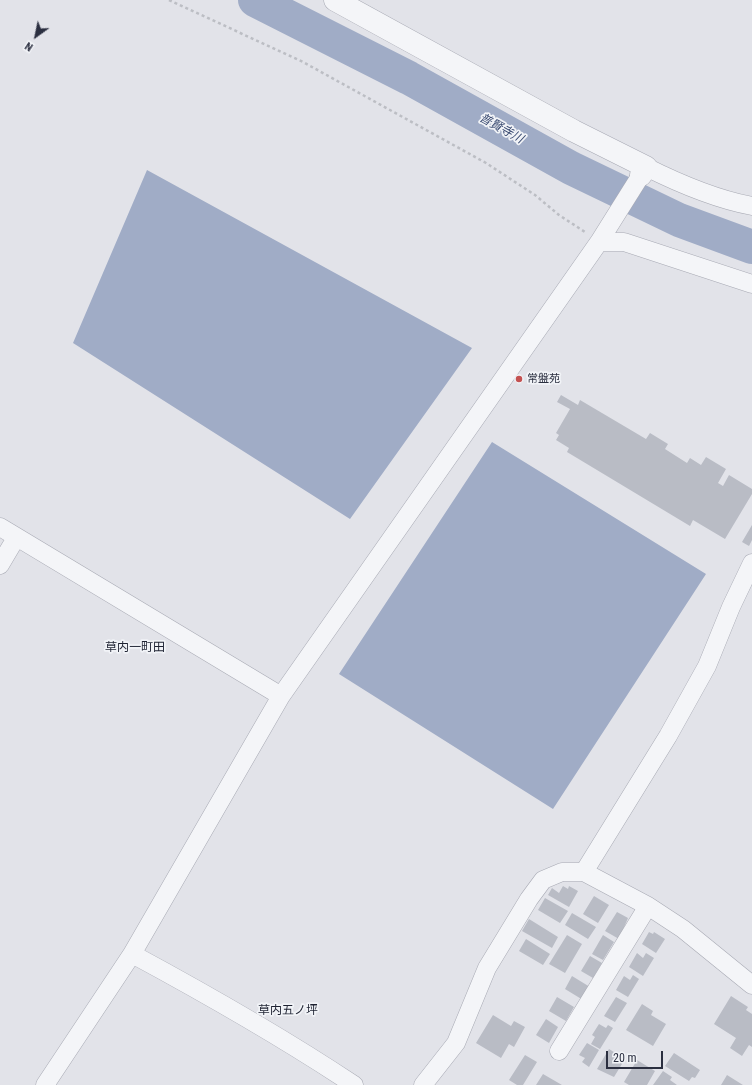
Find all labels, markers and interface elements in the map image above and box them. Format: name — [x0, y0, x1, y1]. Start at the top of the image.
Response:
north arrow — [16, 16, 56, 56]
text: N — [23, 39, 36, 54]
water label: 普賢寺川 — [477, 111, 525, 147]
place label: 常盤苑 — [527, 372, 560, 386]
marker: 常盤苑 — [514, 374, 524, 384]
district label: 草内一町田 — [105, 641, 165, 655]
district label: 草内五ノ坪 — [258, 1004, 318, 1018]
scale bar — [608, 1043, 665, 1069]
text: 20 m — [613, 1051, 637, 1065]

